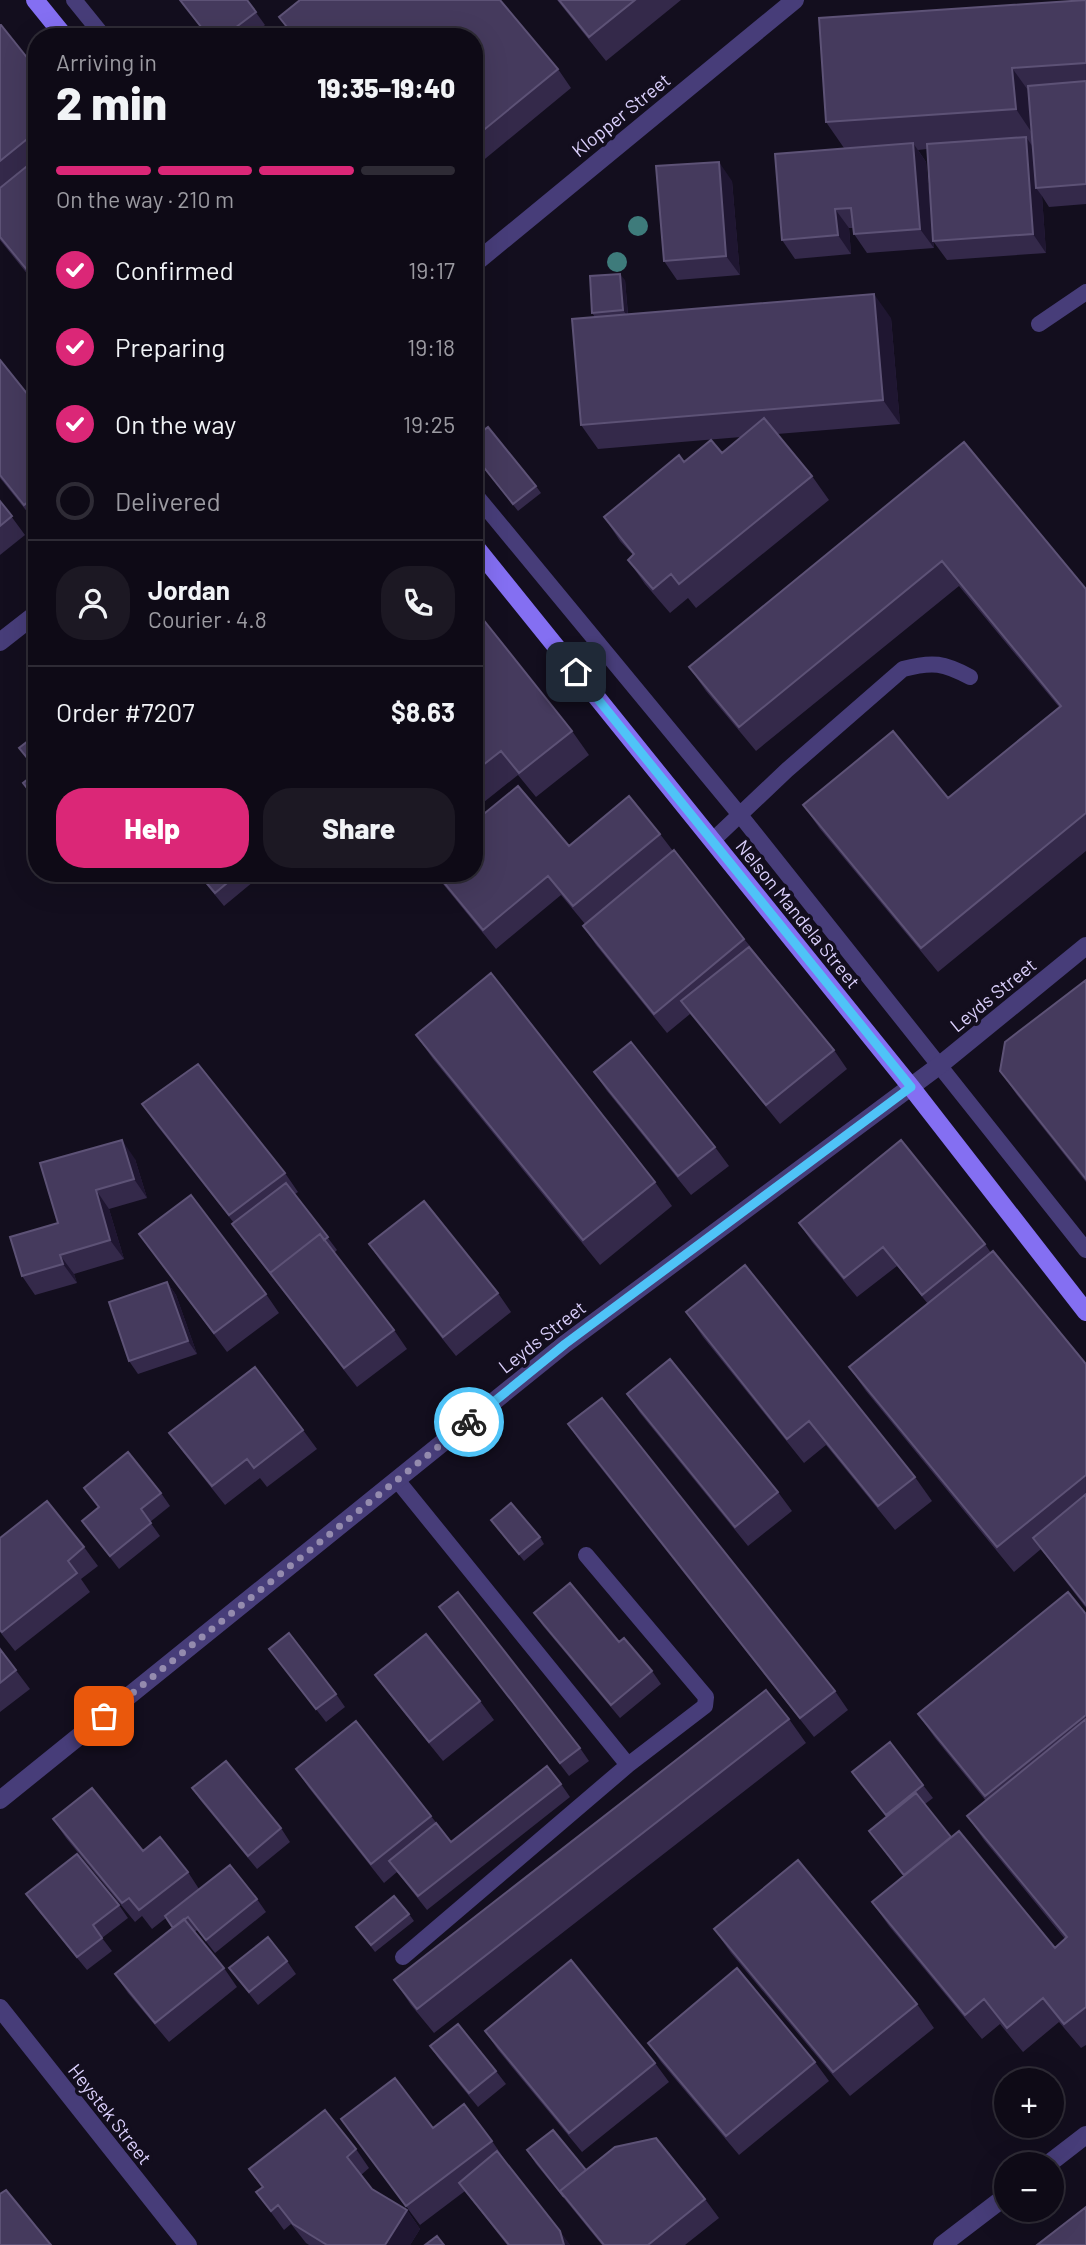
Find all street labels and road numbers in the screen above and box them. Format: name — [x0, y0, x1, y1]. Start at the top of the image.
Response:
street label: Klopper Street — [567, 68, 675, 161]
street label: Nelson Mandela Street — [731, 835, 865, 993]
street label: Leyds Street — [945, 953, 1040, 1036]
street label: Leyds Street — [494, 1295, 590, 1378]
street label: Heystek Street — [64, 2059, 157, 2169]

